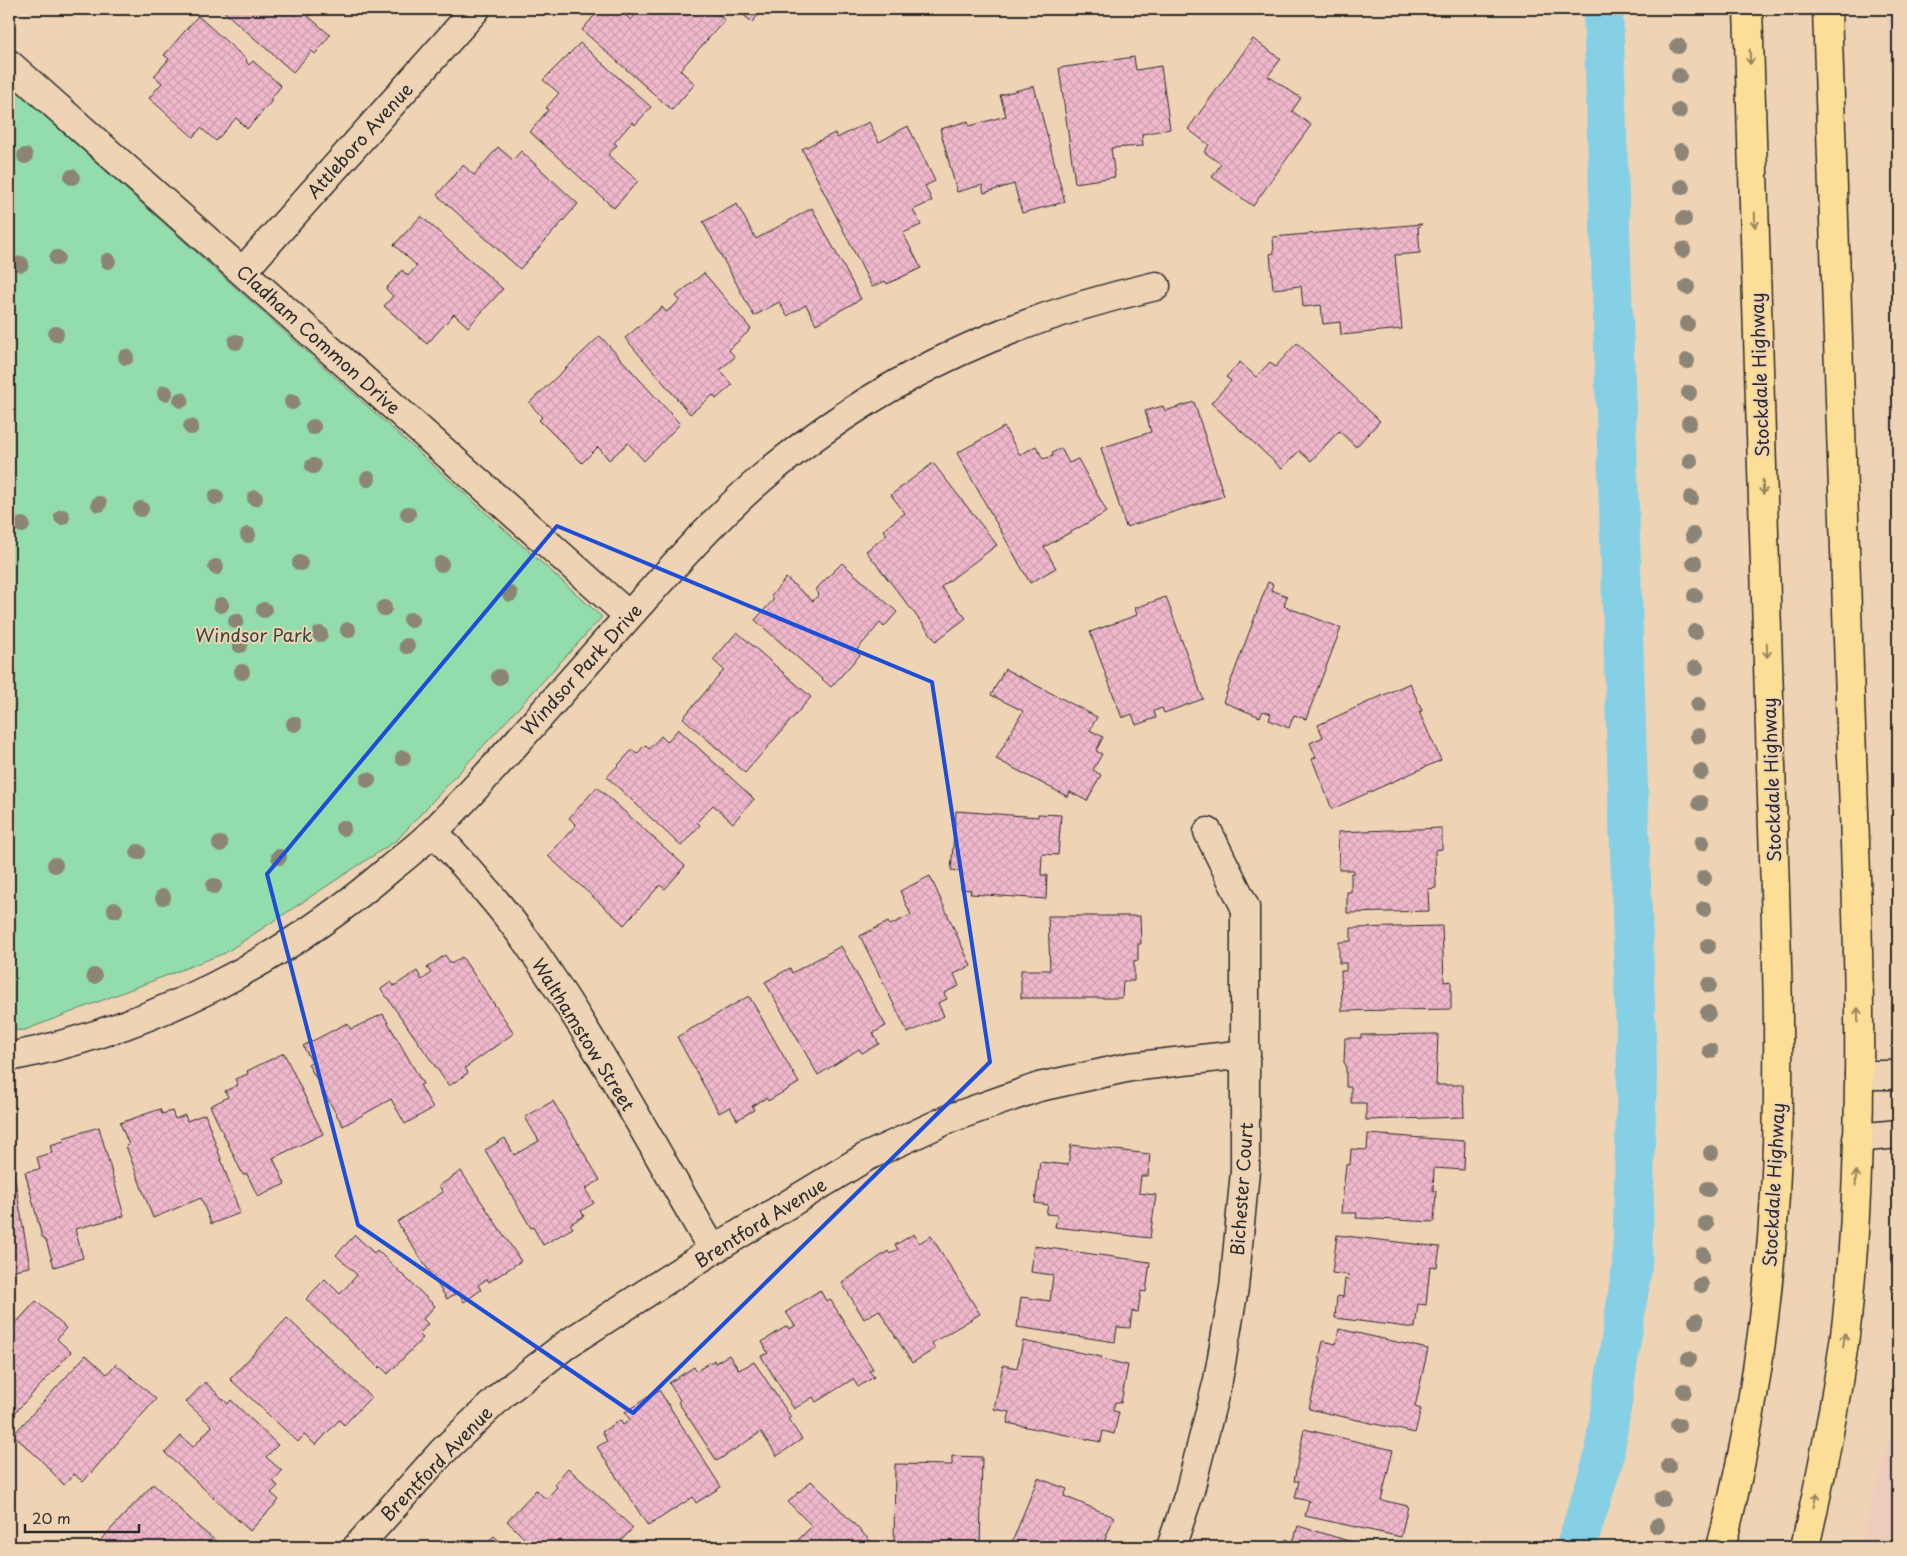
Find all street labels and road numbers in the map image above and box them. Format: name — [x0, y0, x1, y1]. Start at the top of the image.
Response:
street label: Attleboro Avenue — [300, 76, 419, 204]
street label: Cladham Common Drive — [231, 258, 407, 420]
street label: Stockdale Highway — [1743, 292, 1775, 458]
street label: Windsor Park Drive — [514, 597, 648, 741]
street label: Stockdale Highway — [1755, 697, 1787, 863]
street label: Walthamstow Street — [526, 952, 642, 1116]
street label: Stockdale Highway — [1755, 1102, 1791, 1268]
street label: Bichester Court — [1223, 1121, 1259, 1257]
street label: Brentford Avenue — [689, 1170, 831, 1273]
street label: Brentford Avenue — [374, 1399, 498, 1527]

